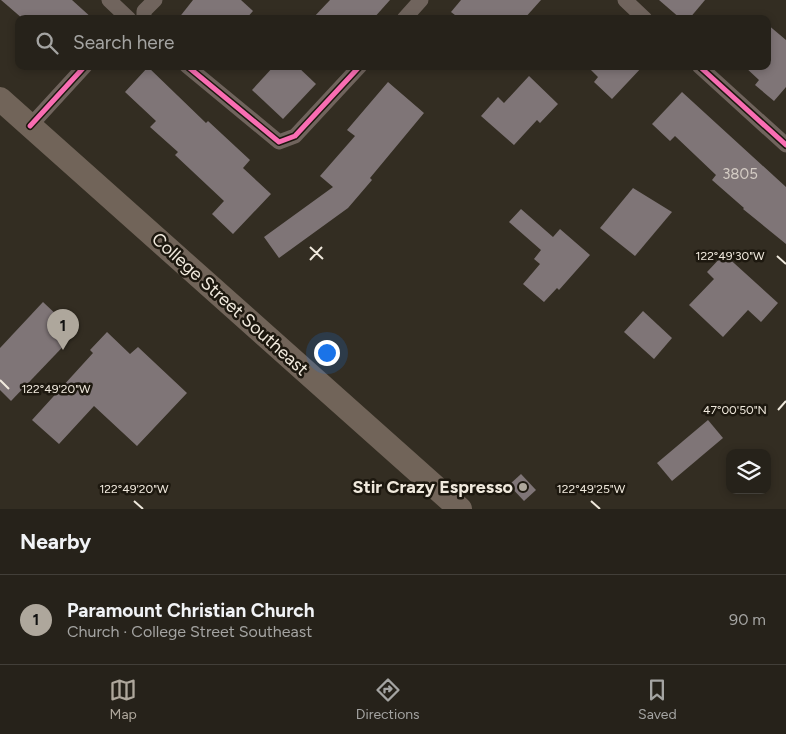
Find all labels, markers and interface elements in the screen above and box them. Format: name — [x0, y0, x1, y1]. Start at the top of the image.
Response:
search box — [15, 15, 771, 70]
icon: search — [33, 29, 61, 57]
text: Search here — [73, 31, 175, 54]
house number: 3805 — [722, 165, 758, 183]
street label: College Street Southeast — [147, 228, 313, 380]
text: 122°49'30"W — [695, 249, 765, 263]
pin: 1 — [47, 309, 79, 350]
your location — [314, 340, 340, 366]
text: 122°49'20"W — [21, 382, 91, 396]
text: 47°00'50"N — [703, 403, 767, 417]
map controls — [726, 449, 771, 494]
button: layers — [726, 449, 771, 494]
place label: Stir Crazy Espresso — [352, 476, 513, 498]
marker: Stir Crazy Espresso — [517, 481, 529, 493]
text: 122°49'20"W — [99, 482, 169, 496]
text: 122°49'25"W — [557, 482, 626, 496]
text: Nearby — [20, 529, 91, 554]
text: Paramount Christian Church — [67, 599, 315, 622]
text: 1 — [33, 610, 39, 629]
text: 90 m — [729, 610, 766, 629]
text: Church · College Street Southeast — [67, 622, 312, 641]
tab: Map — [109, 676, 137, 723]
tab: Directions — [356, 676, 420, 723]
tab: Saved — [638, 676, 677, 723]

